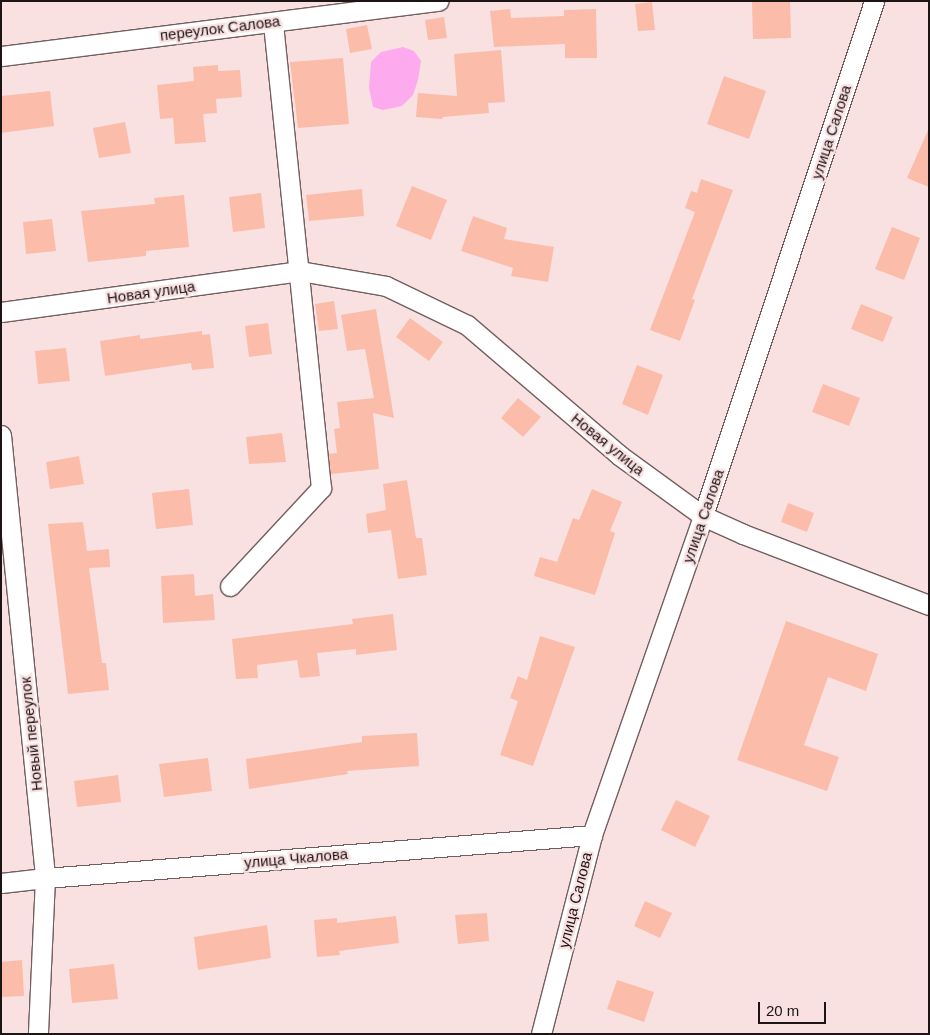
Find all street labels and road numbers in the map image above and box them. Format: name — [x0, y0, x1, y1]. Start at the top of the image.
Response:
street label: переулок Салова — [159, 12, 281, 44]
street label: улица Салова — [807, 83, 855, 181]
street label: Новая улица — [106, 277, 196, 307]
street label: Новая улица — [568, 409, 648, 479]
street label: улица Салова — [679, 467, 727, 565]
street label: Новый переулок — [16, 676, 46, 792]
street label: улица Чкалова — [243, 845, 349, 871]
street label: улица Салова — [554, 850, 596, 950]

